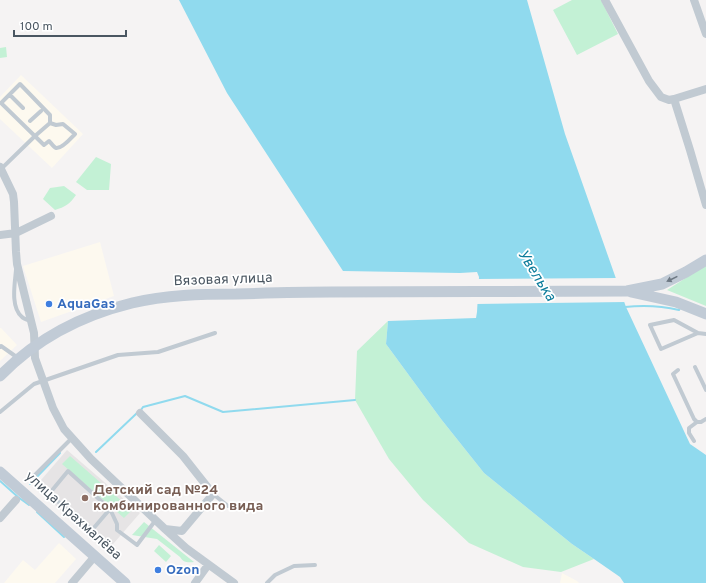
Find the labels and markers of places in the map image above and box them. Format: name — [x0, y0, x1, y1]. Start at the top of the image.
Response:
place label: AquaGas — [57, 296, 115, 313]
marker: AquaGas — [44, 299, 54, 309]
place label: Детский сад №24 комбинированного вида — [93, 482, 263, 515]
marker: Детский сад №24 комбинированного вида — [80, 493, 90, 503]
place label: Ozon — [166, 562, 199, 579]
marker: Ozon — [153, 565, 163, 575]

